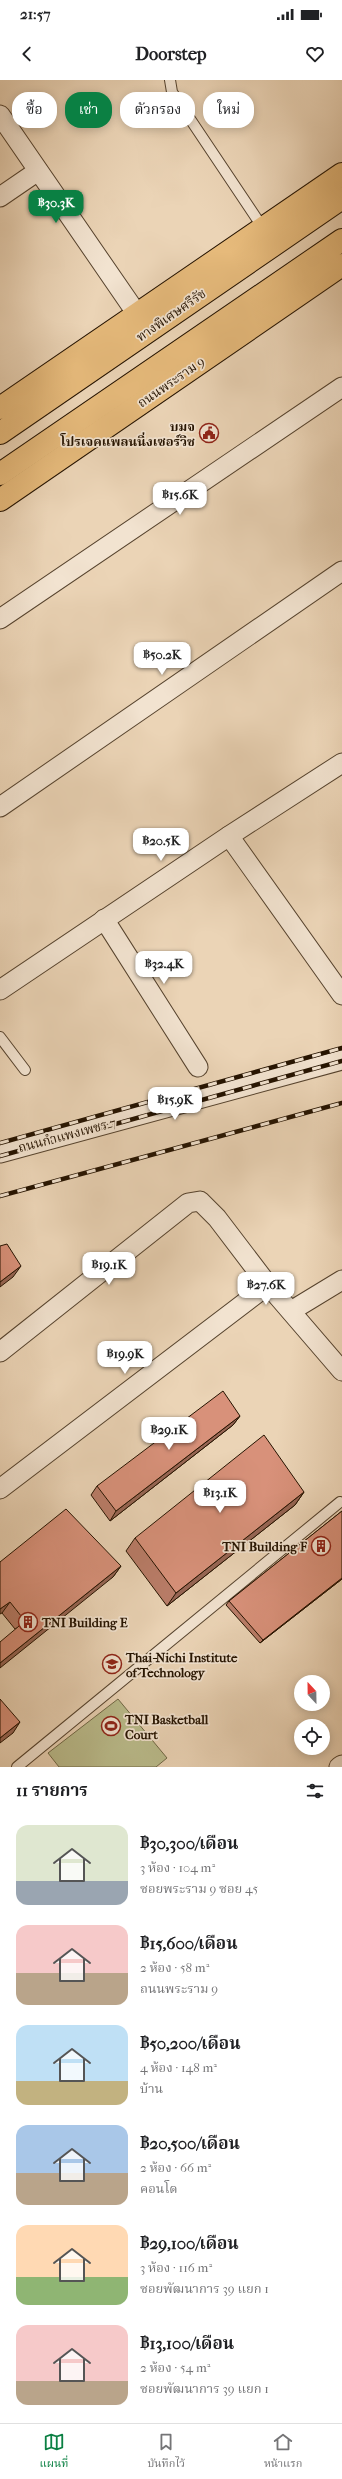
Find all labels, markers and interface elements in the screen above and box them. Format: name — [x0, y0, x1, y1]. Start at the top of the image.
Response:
text: 21:57 — [20, 5, 50, 23]
icon: back — [16, 43, 38, 65]
icon: heart — [304, 43, 326, 65]
text: Doorstep — [135, 44, 207, 65]
chip: ซื้อ — [12, 92, 57, 128]
chip: เช่า — [65, 92, 112, 128]
chip: ตัวกรอง — [120, 92, 195, 128]
chip: ใหม่ — [203, 92, 254, 128]
pin: ฿30.3K — [23, 190, 89, 224]
text: ฿30.3K — [37, 195, 75, 210]
street label: ทางพิเศษศรีรัช — [133, 285, 209, 345]
street label: ถนนพระราม 9 — [135, 353, 207, 411]
place label: บมจ โปรเจคแพลนนิ่งเซอร์วิช — [60, 419, 195, 449]
public building icon: บมจ โปรเจคแพลนนิ่งเซอร์วิช — [198, 422, 220, 444]
pin: ฿15.6K — [147, 482, 213, 516]
text: ฿15.6K — [162, 487, 198, 502]
pin: ฿50.2K — [129, 642, 195, 676]
text: ฿50.2K — [143, 647, 181, 662]
pin: ฿20.5K — [128, 828, 194, 862]
text: ฿20.5K — [142, 833, 180, 848]
pin: ฿32.4K — [131, 951, 197, 985]
text: ฿32.4K — [144, 956, 184, 971]
pin: ฿15.9K — [142, 1087, 208, 1121]
text: ฿15.9K — [157, 1092, 193, 1107]
street label: ถนนกำแพงเพชร 7 — [16, 1115, 118, 1155]
pin: ฿19.1K — [76, 1252, 142, 1286]
text: ฿19.1K — [91, 1257, 127, 1272]
pin: ฿27.6K — [233, 1272, 299, 1306]
text: ฿27.6K — [247, 1277, 286, 1292]
pin: ฿19.9K — [92, 1341, 158, 1375]
text: ฿19.9K — [106, 1346, 144, 1361]
pin: ฿29.1K — [136, 1417, 202, 1451]
text: ฿29.1K — [150, 1422, 188, 1437]
pin: ฿13.1K — [187, 1480, 253, 1514]
text: ฿13.1K — [203, 1485, 237, 1500]
building icon: TNI Building F — [310, 1535, 332, 1557]
place label: TNI Building F — [221, 1539, 307, 1555]
building icon: TNI Building E — [17, 1611, 39, 1633]
place label: TNI Building E — [41, 1615, 128, 1631]
place label: Thai-Nichi Institute of Technology — [125, 1650, 238, 1681]
school or university icon: Thai-Nichi Institute of Technology — [101, 1653, 123, 1675]
north arrow — [294, 1675, 330, 1711]
map controls — [294, 1675, 330, 1755]
place label: TNI Basketball Court — [124, 1712, 209, 1742]
sports icon: TNI Basketball Court — [100, 1715, 122, 1737]
button: locate — [294, 1719, 330, 1755]
text: 11 รายการ — [16, 1780, 88, 1800]
icon: filters — [304, 1780, 326, 1802]
text: ฿30,300/เดือน — [140, 1833, 238, 1853]
icon: home — [48, 1841, 96, 1889]
text: 3 ห้อง · 104 m² — [140, 1860, 215, 1875]
text: ซอยพระราม 9 ซอย 45 — [140, 1881, 258, 1896]
text: ฿15,600/เดือน — [140, 1933, 238, 1953]
icon: home — [48, 1941, 96, 1989]
text: 2 ห้อง · 58 m² — [140, 1960, 209, 1975]
text: ถนนพระราม 9 — [140, 1981, 218, 1996]
text: ฿50,200/เดือน — [140, 2033, 241, 2053]
icon: home — [48, 2041, 96, 2089]
text: 4 ห้อง · 148 m² — [140, 2060, 217, 2075]
text: บ้าน — [140, 2081, 163, 2096]
text: ฿20,500/เดือน — [140, 2133, 240, 2153]
icon: home — [48, 2141, 96, 2189]
text: 2 ห้อง · 66 m² — [140, 2160, 211, 2175]
text: คอนโด — [140, 2181, 178, 2196]
text: ฿29,100/เดือน — [140, 2233, 239, 2253]
icon: home — [48, 2241, 96, 2289]
text: 3 ห้อง · 116 m² — [140, 2260, 212, 2275]
text: ซอยพัฒนาการ 39 แยก 1 — [140, 2281, 269, 2296]
text: ฿13,100/เดือน — [140, 2333, 234, 2353]
icon: home — [48, 2341, 96, 2389]
text: 2 ห้อง · 54 m² — [140, 2360, 210, 2375]
text: ซอยพัฒนาการ 39 แยก 1 — [140, 2381, 269, 2396]
tab: แผนที่ — [40, 2431, 68, 2473]
tab: บันทึกไว้ — [147, 2431, 185, 2473]
tab: หน้าแรก — [264, 2431, 302, 2473]

